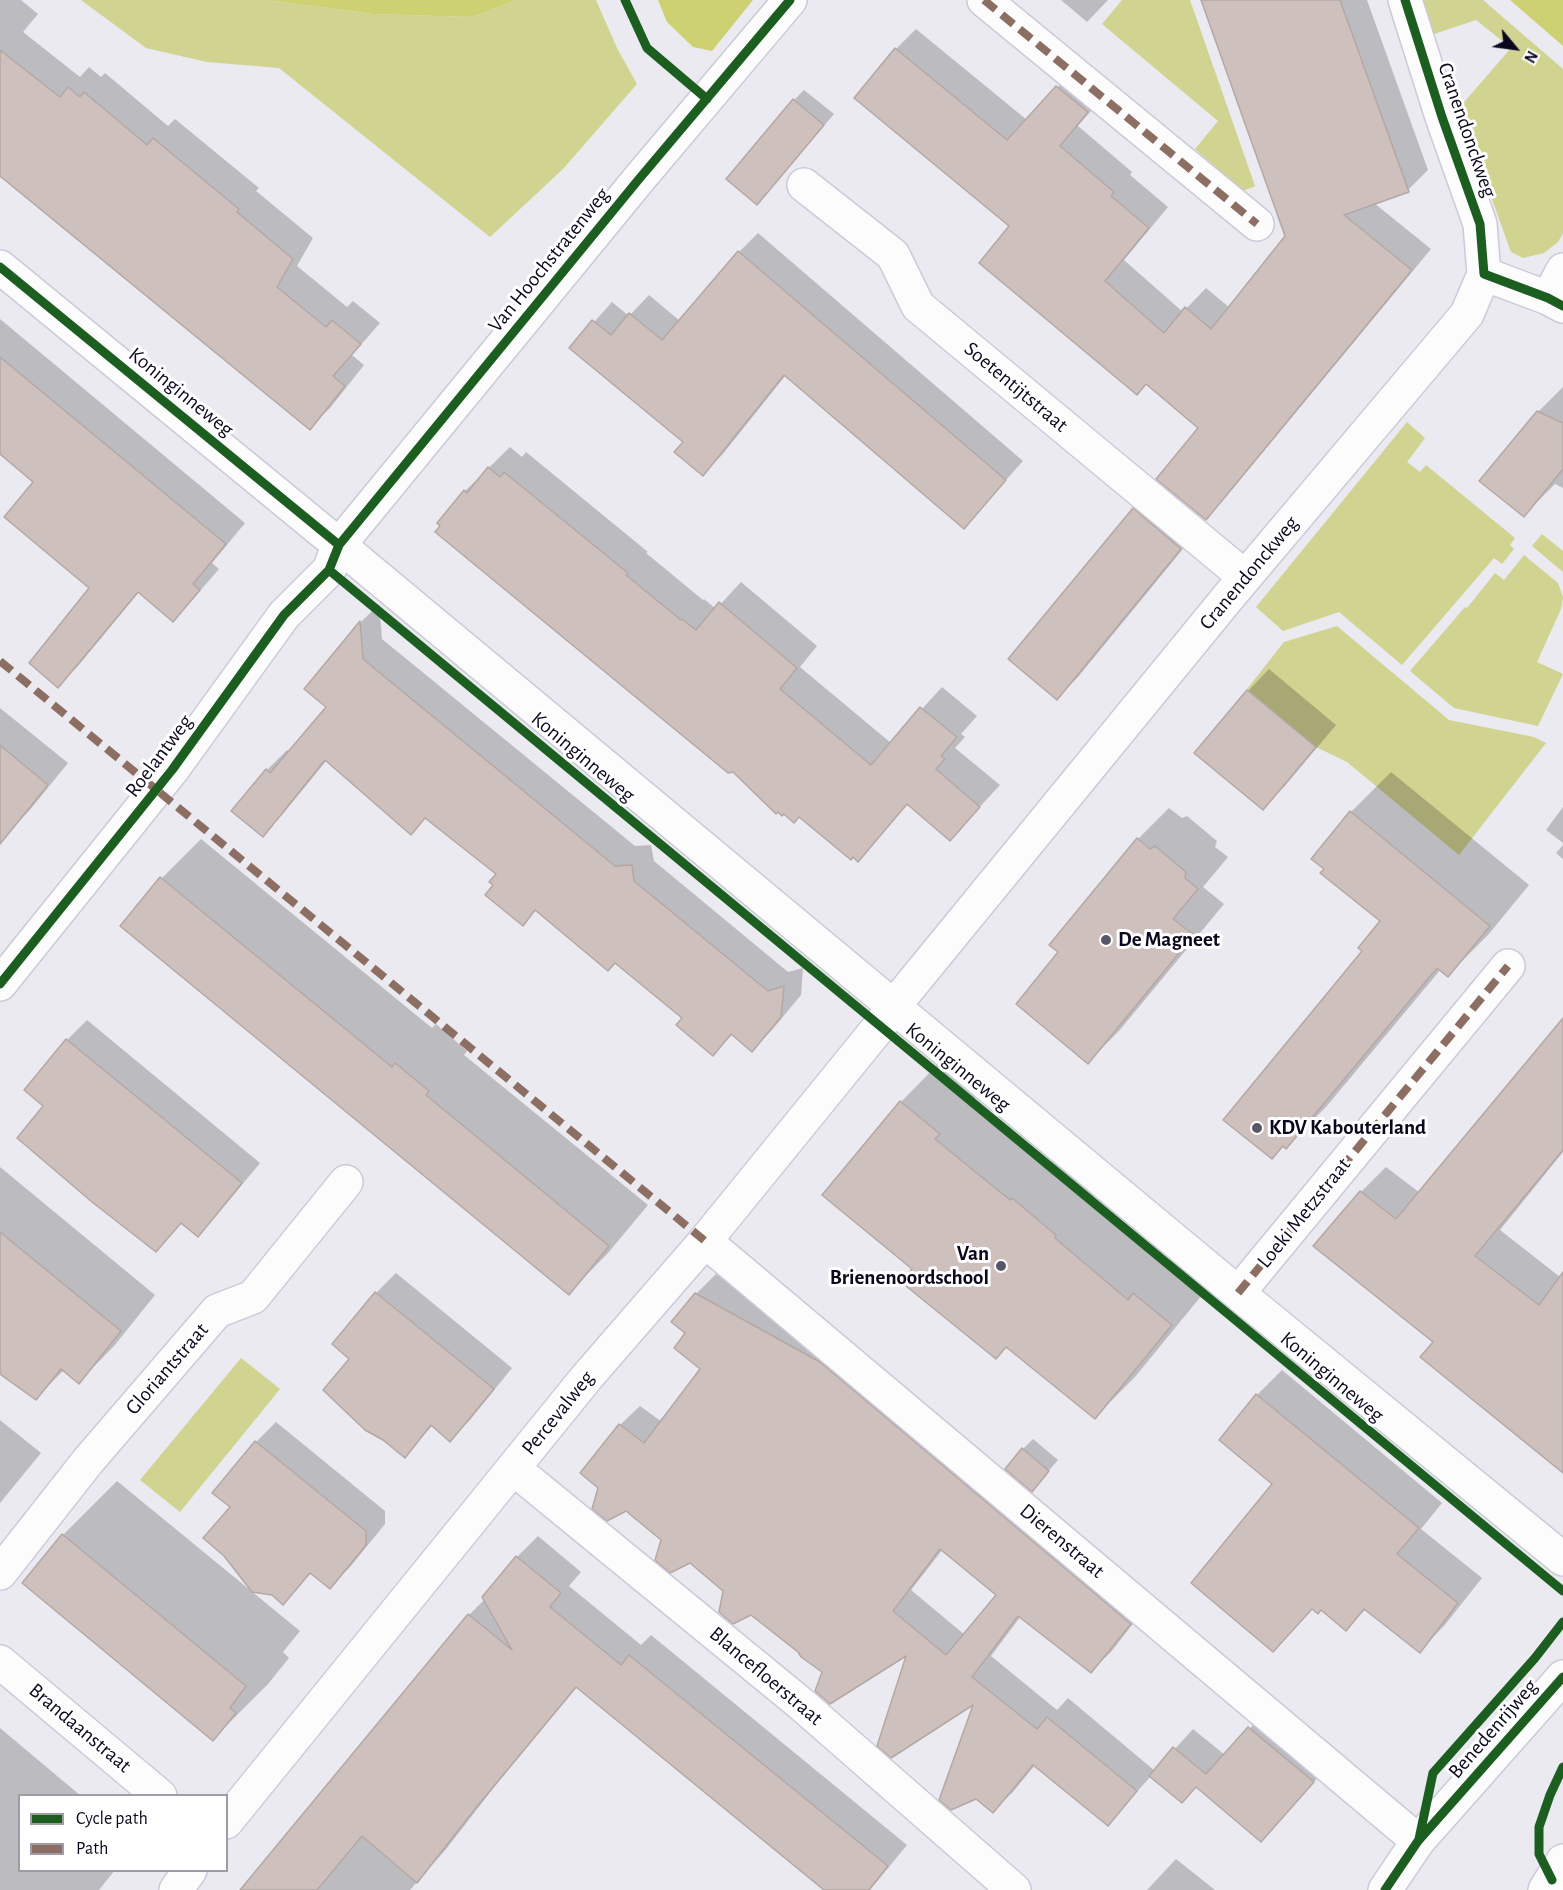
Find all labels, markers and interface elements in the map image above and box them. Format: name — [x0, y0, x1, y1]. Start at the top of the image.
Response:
north arrow — [1485, 18, 1545, 78]
text: N — [1521, 48, 1540, 65]
street label: Cranendonckweg — [1432, 59, 1502, 201]
street label: Van Hoochstratenweg — [483, 183, 615, 337]
street label: Soetentijtstraat — [959, 336, 1073, 438]
street label: Koninginneweg — [123, 342, 239, 442]
street label: Cranendonckweg — [1194, 511, 1304, 635]
street label: Koninginneweg — [526, 706, 640, 808]
street label: Roelantweg — [120, 710, 198, 802]
place label: De Magneet — [1118, 927, 1220, 953]
marker: De Magneet — [1099, 933, 1113, 947]
street label: Koninginneweg — [900, 1017, 1016, 1117]
place label: KDV Kabouterland — [1269, 1115, 1426, 1141]
marker: KDV Kabouterland — [1250, 1121, 1264, 1135]
street label: Loeki Metzstraat — [1252, 1153, 1356, 1273]
place label: Van Brienenoordschool — [830, 1241, 989, 1291]
marker: Van Brienenoordschool — [994, 1259, 1008, 1273]
street label: Gloriantstraat — [120, 1318, 214, 1420]
street label: Koninginneweg — [1275, 1326, 1389, 1428]
street label: Percevalweg — [516, 1366, 600, 1460]
street label: Dierenstraat — [1015, 1498, 1109, 1584]
street label: Blancefloerstraat — [704, 1621, 828, 1731]
street label: Benedenrijweg — [1443, 1674, 1543, 1784]
street label: Brandaanstraat — [24, 1678, 136, 1778]
legend — [18, 1794, 228, 1872]
text: Cycle path — [76, 1810, 148, 1828]
text: Path — [76, 1840, 108, 1858]

